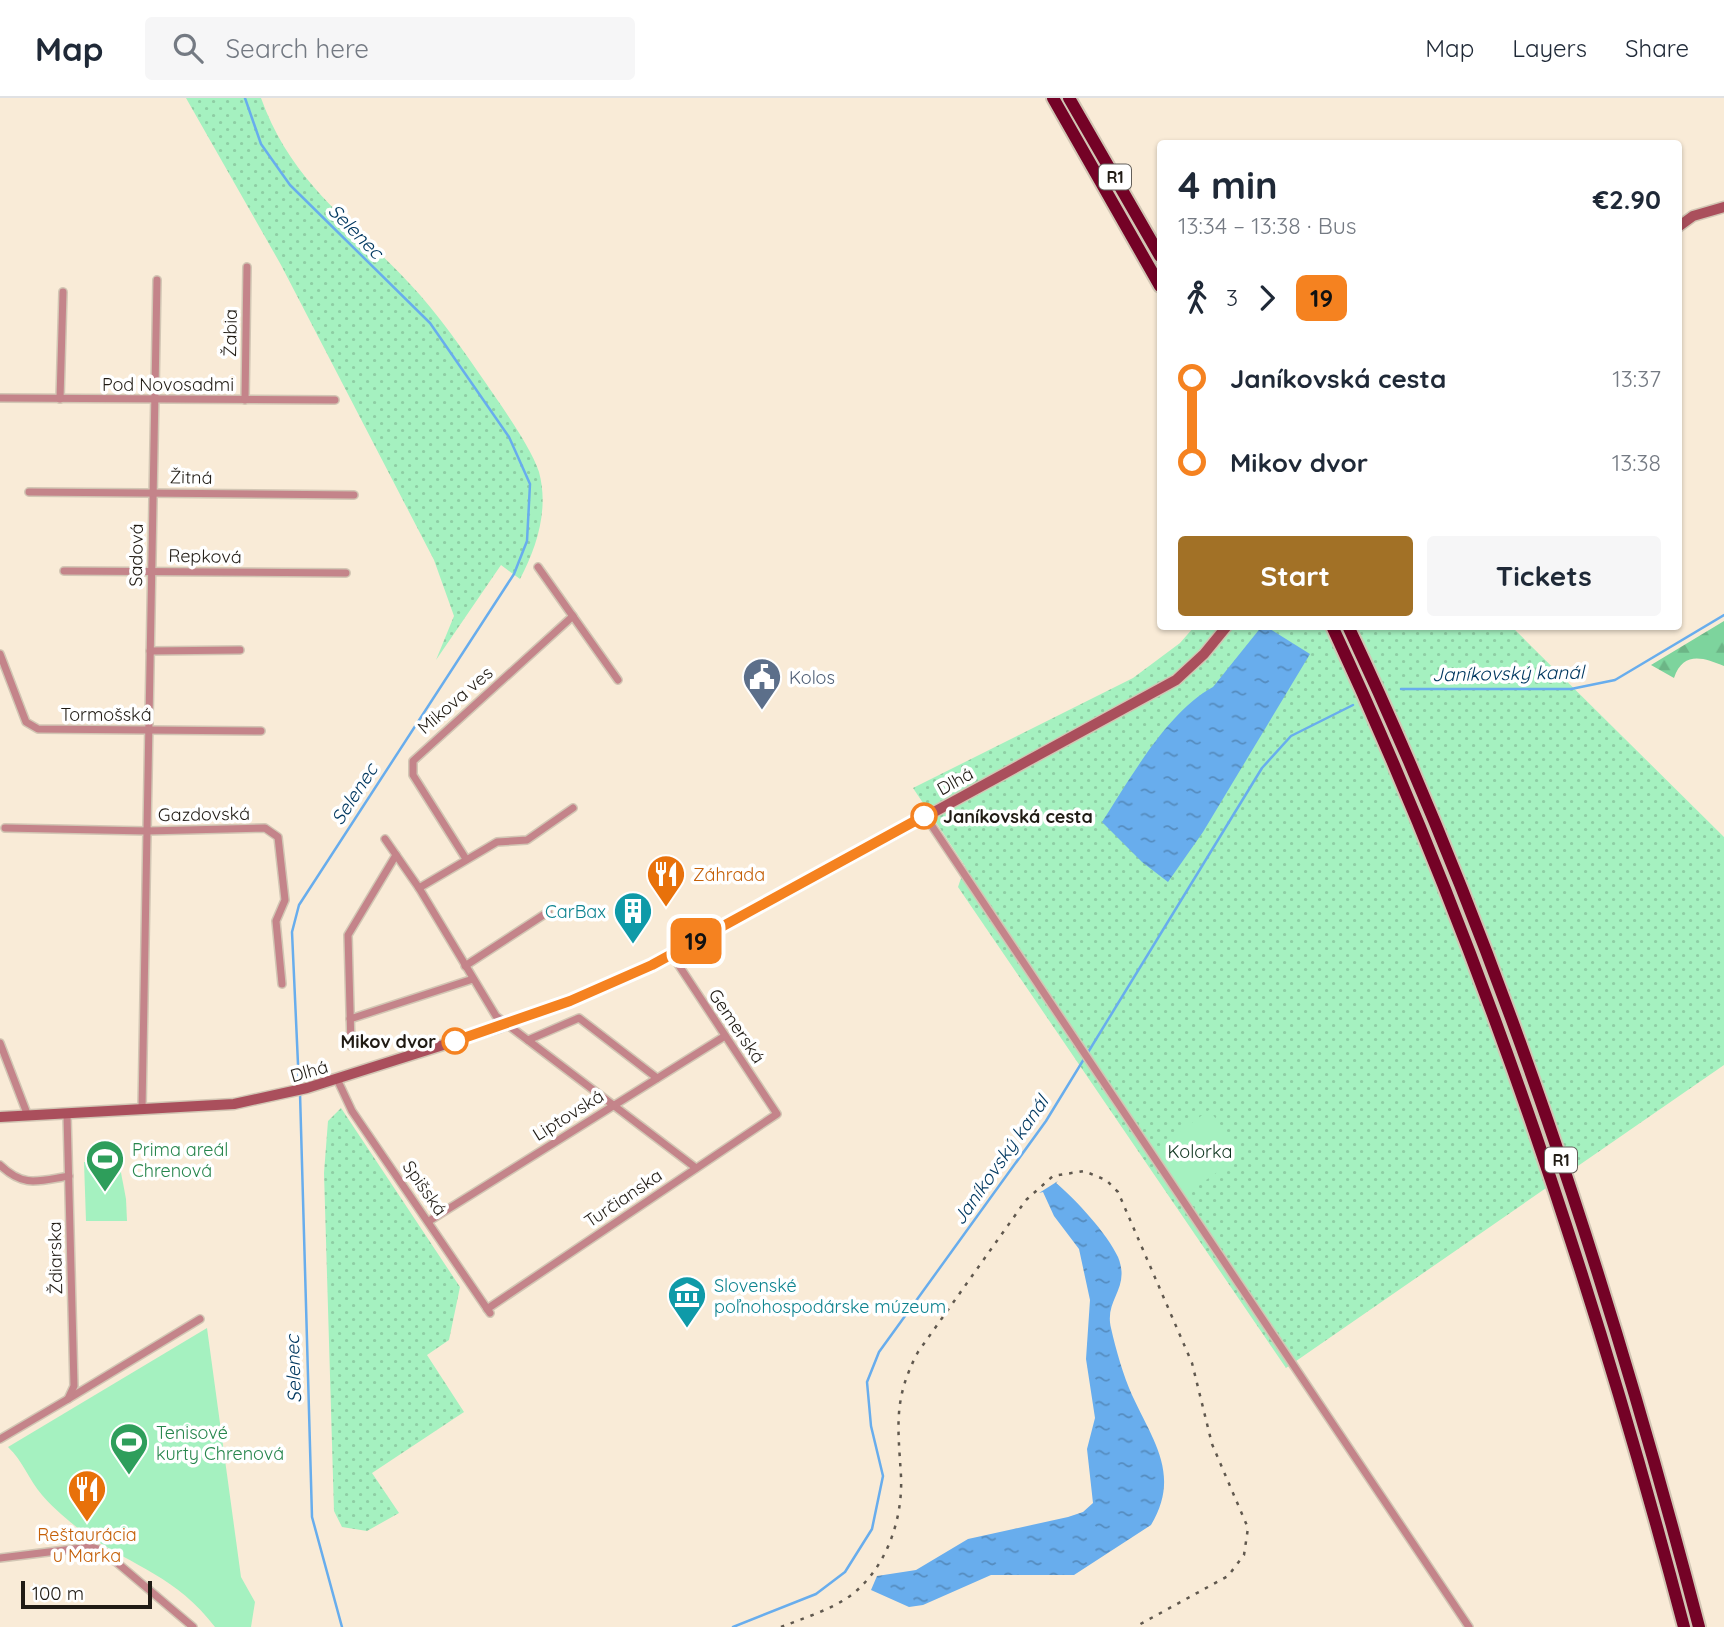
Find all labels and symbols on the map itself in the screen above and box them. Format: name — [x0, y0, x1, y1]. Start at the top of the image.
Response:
road number: R1 — [1099, 164, 1131, 190]
water label: Selenec — [324, 199, 390, 265]
street label: Žabia — [218, 309, 242, 357]
street label: Pod Novosadmi — [102, 373, 234, 396]
street label: Žitná — [169, 465, 213, 489]
street label: Sadová — [124, 523, 148, 587]
street label: Repková — [168, 544, 242, 568]
public building icon: Kolos — [741, 656, 783, 711]
water label: Janíkovský kanál — [1432, 660, 1587, 686]
street label: Mikova ves — [413, 661, 497, 739]
place label: Kolos — [789, 666, 835, 689]
street label: Tormošská — [60, 703, 152, 726]
water label: Selenec — [325, 757, 384, 829]
street label: Dlhá — [933, 762, 977, 800]
street label: Gazdovská — [158, 802, 250, 826]
marker: Janíkovská cesta — [911, 803, 937, 829]
place label: Janíkovská cesta — [943, 805, 1093, 828]
restaurant icon: Záhrada — [645, 853, 687, 908]
place label: Záhrada — [693, 863, 765, 886]
building icon: CarBax — [612, 890, 654, 945]
place label: CarBax — [545, 900, 606, 923]
line badge: 19 — [664, 918, 728, 964]
street label: Gemerská — [704, 984, 770, 1068]
marker: Mikov dvor — [442, 1028, 468, 1054]
place label: Mikov dvor — [340, 1030, 436, 1053]
street label: Dlhá — [287, 1055, 331, 1087]
street label: Liptovská — [528, 1084, 608, 1146]
water label: Janíkovský kanál — [947, 1089, 1055, 1229]
sports icon: Prima areál Chrenová — [84, 1138, 126, 1193]
place label: Prima areál Chrenová — [132, 1138, 228, 1182]
park label: Kolorka — [1168, 1140, 1232, 1163]
road number: R1 — [1545, 1148, 1577, 1172]
street label: Spišská — [398, 1156, 452, 1220]
street label: Turčianska — [580, 1164, 666, 1232]
street label: Ždiarska — [43, 1221, 67, 1295]
museum icon: Slovenské poľnohospodárske múzeum — [666, 1274, 708, 1329]
place label: Slovenské poľnohospodárske múzeum — [714, 1274, 946, 1318]
water label: Selenec — [280, 1333, 306, 1403]
sports icon: Tenisové kurty Chrenová — [108, 1421, 150, 1476]
place label: Tenisové kurty Chrenová — [156, 1421, 284, 1465]
restaurant icon: Reštaurácia u Marka — [66, 1468, 108, 1523]
place label: Reštaurácia u Marka — [37, 1523, 137, 1567]
scale bar — [21, 1578, 152, 1610]

